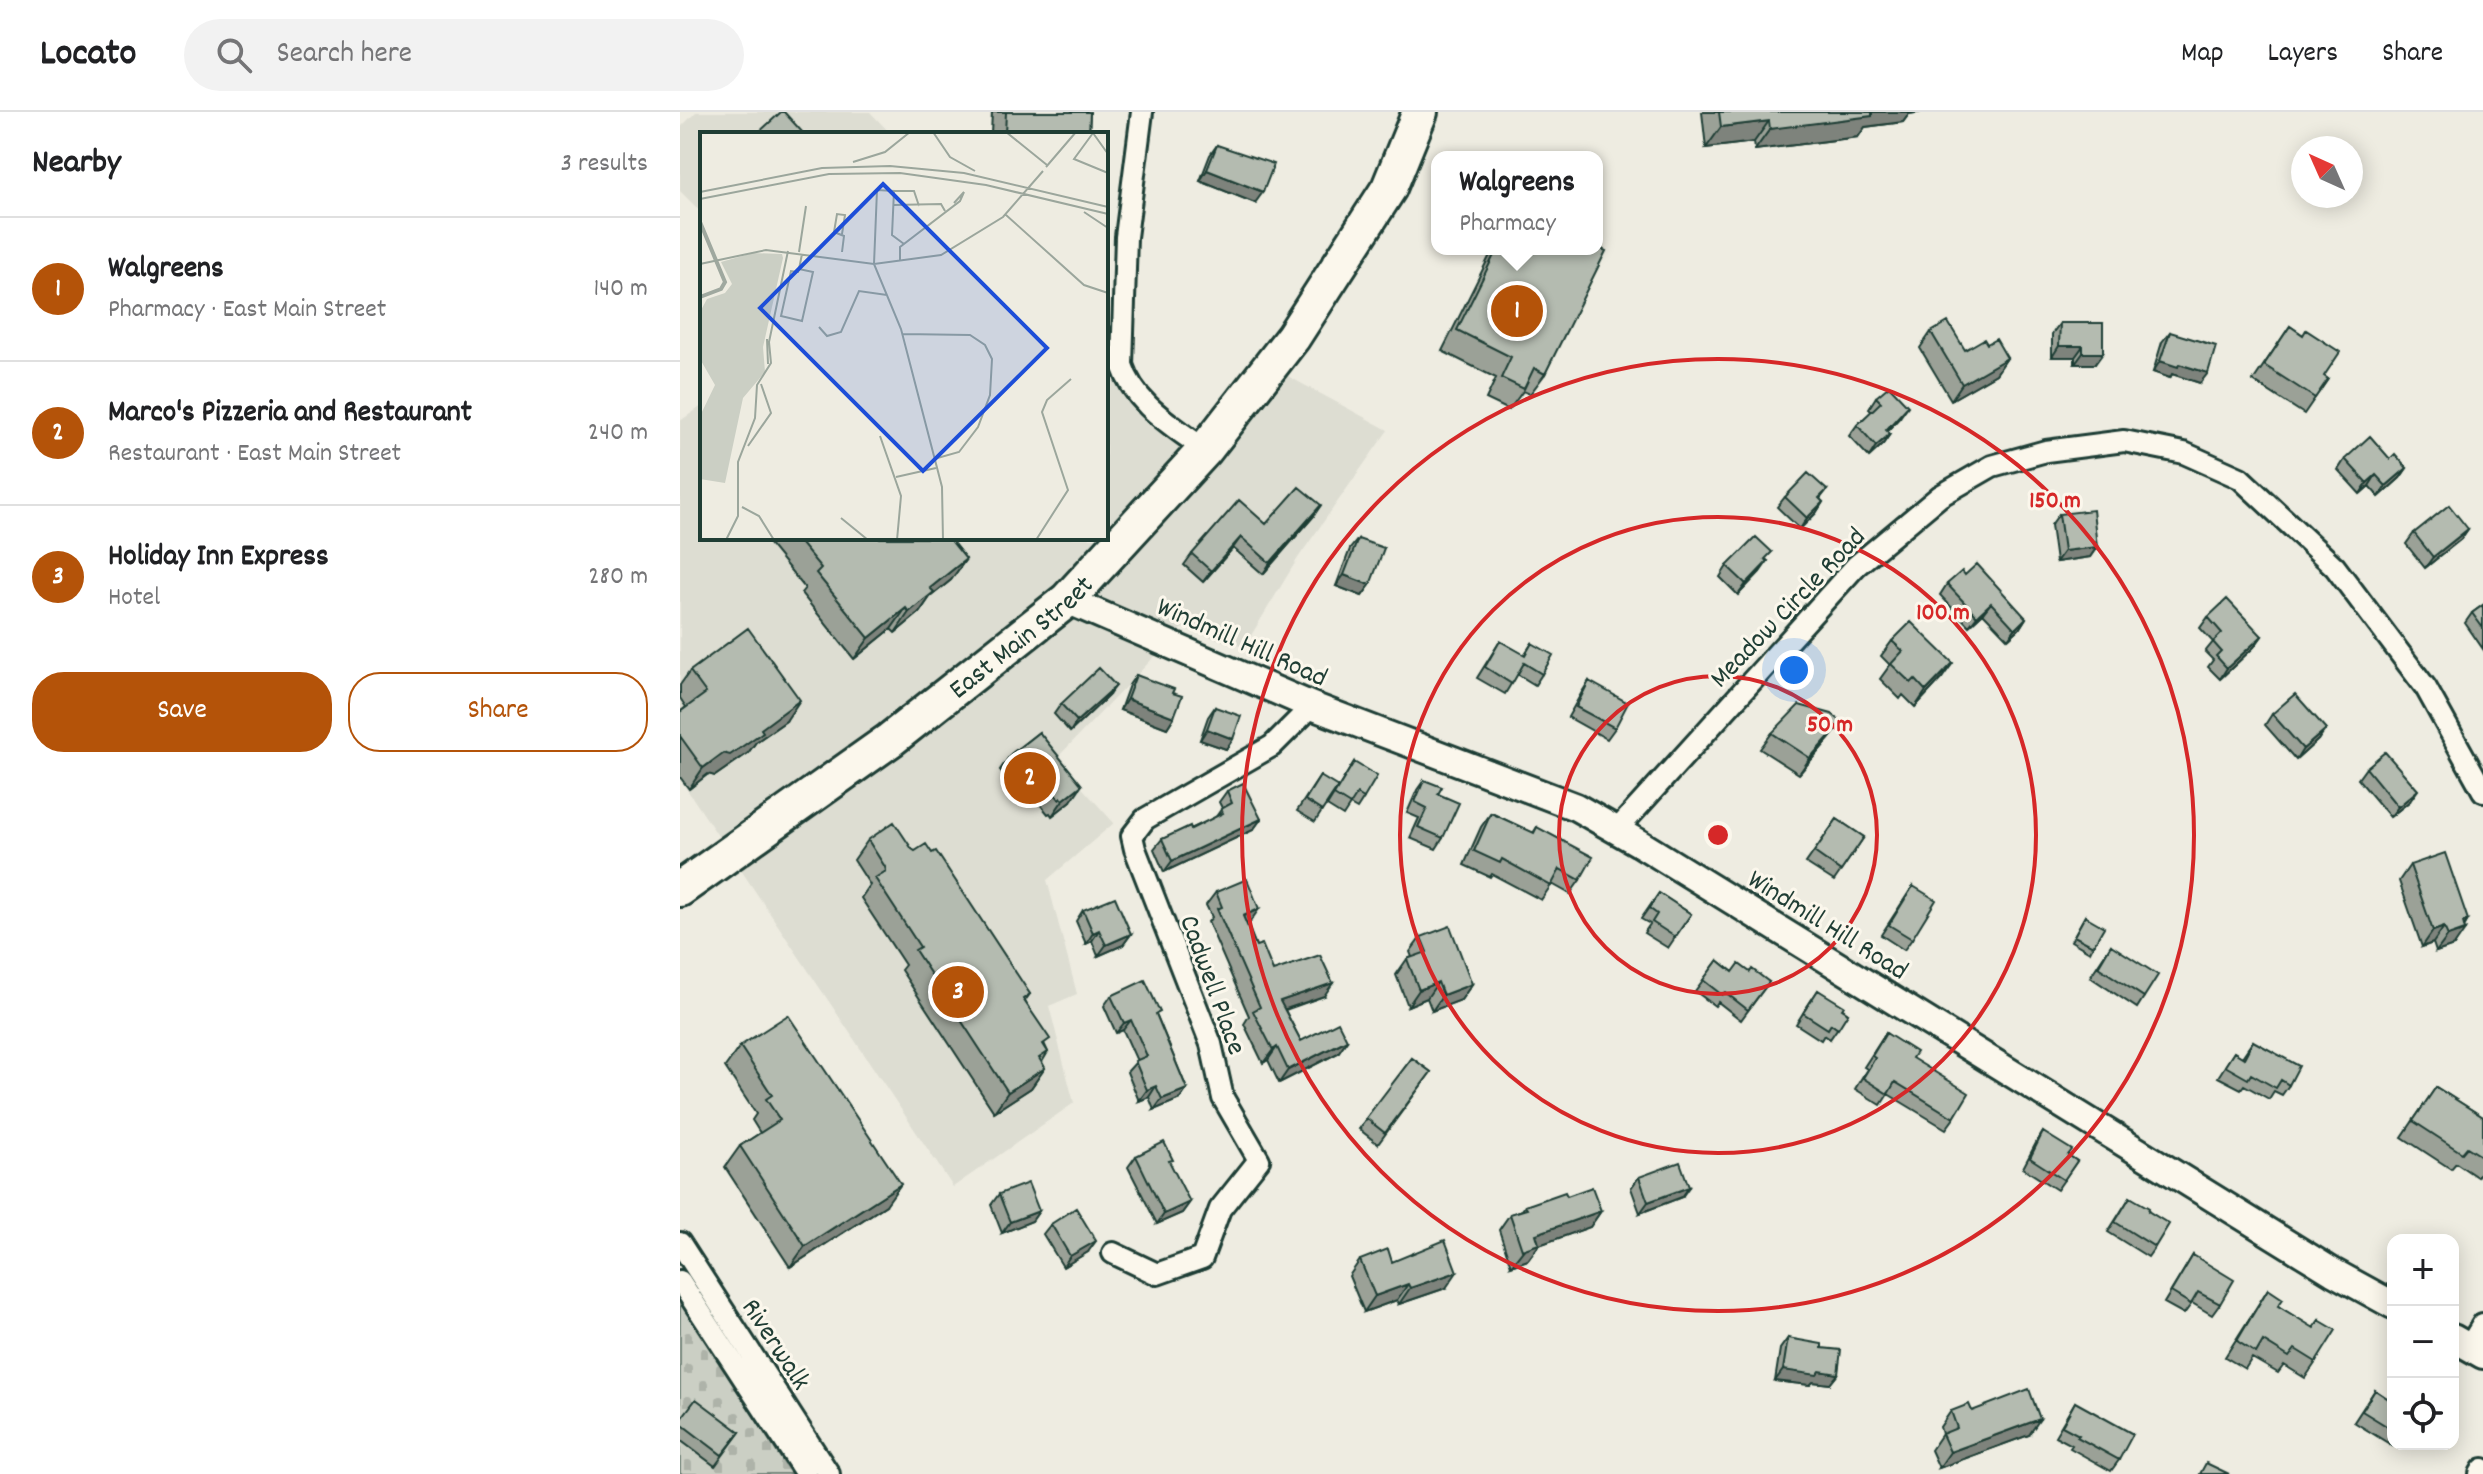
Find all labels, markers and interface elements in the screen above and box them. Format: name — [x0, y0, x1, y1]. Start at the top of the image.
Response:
search box — [184, 19, 744, 91]
text: Locato — [40, 28, 136, 83]
icon: search — [212, 33, 256, 77]
text: Search here — [276, 34, 412, 77]
text: Map — [2181, 35, 2224, 75]
text: Layers — [2268, 35, 2338, 75]
text: Share — [2382, 35, 2443, 75]
inset map — [700, 132, 1108, 540]
north arrow — [2291, 136, 2363, 208]
text: Nearby — [32, 140, 121, 189]
text: 3 results — [561, 146, 648, 183]
popup — [1431, 151, 1603, 255]
text: Walgreens — [1459, 163, 1575, 206]
text: Pharmacy — [1459, 206, 1556, 243]
text: Walgreens — [108, 249, 224, 292]
text: 1 — [55, 271, 61, 308]
text: 140 m — [594, 271, 648, 308]
pin: 1 — [1491, 281, 1543, 341]
text: Pharmacy · East Main Street — [108, 292, 386, 329]
text: Marco's Pizzeria and Restaurant — [108, 393, 472, 436]
text: 2 — [52, 415, 64, 452]
text: 240 m — [588, 415, 648, 452]
text: Restaurant · East Main Street — [108, 436, 401, 473]
text: 150 m — [2029, 485, 2081, 519]
street label: Meadow Circle Road — [1702, 520, 1877, 699]
text: Holiday Inn Express — [108, 537, 329, 580]
text: 3 — [52, 559, 64, 596]
text: 280 m — [588, 559, 648, 596]
street label: East Main Street — [942, 568, 1105, 711]
text: Hotel — [108, 580, 160, 617]
street label: Windmill Hill Road — [1149, 589, 1333, 700]
text: 100 m — [1916, 597, 1970, 631]
your location — [1774, 650, 1814, 690]
button: Save — [32, 672, 332, 752]
button: Share — [348, 672, 648, 752]
text: 50 m — [1807, 709, 1853, 743]
pin: 2 — [1004, 748, 1056, 808]
centre of rings — [1704, 821, 1732, 849]
street label: Windmill Hill Road — [1738, 862, 1915, 993]
street label: Cadwell Place — [1166, 910, 1254, 1061]
pin: 3 — [932, 962, 984, 1022]
map controls — [2387, 1234, 2459, 1450]
button: + — [2387, 1234, 2459, 1306]
street label: Riverwalk — [729, 1292, 818, 1400]
button: − — [2387, 1306, 2459, 1378]
button: locate — [2387, 1378, 2459, 1450]

